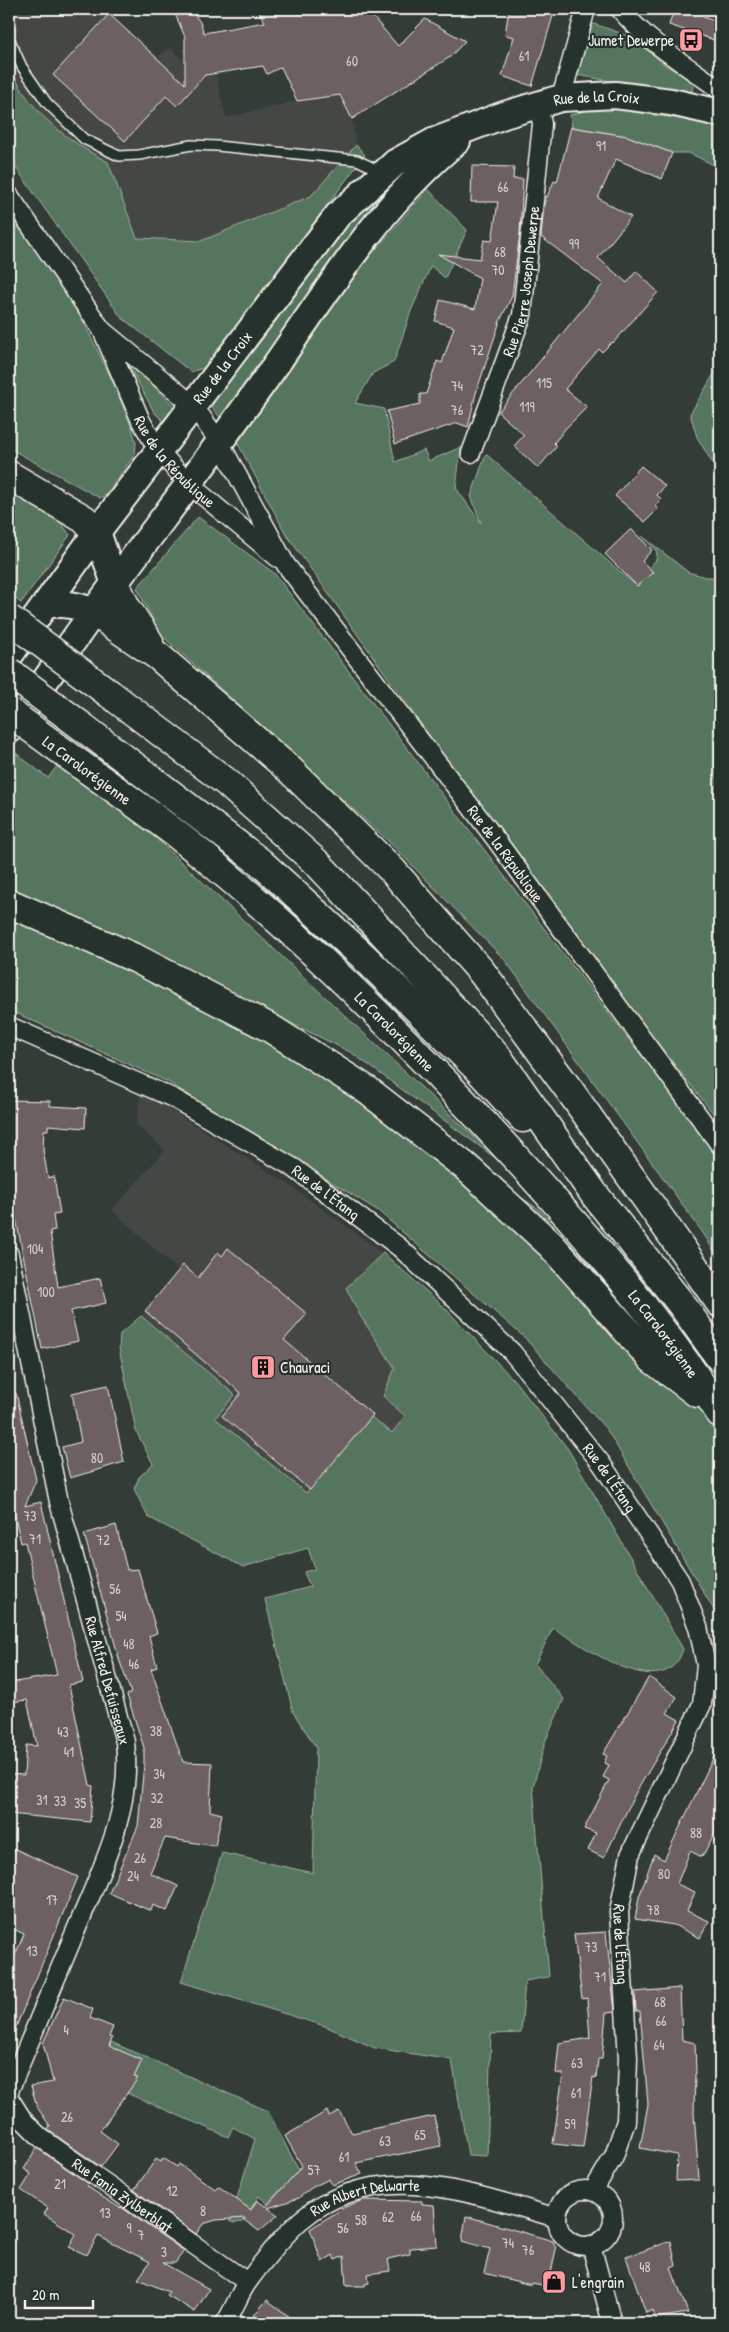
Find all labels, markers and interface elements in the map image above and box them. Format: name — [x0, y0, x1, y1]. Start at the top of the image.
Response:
bus stop icon: Jumet Dewerpe — [678, 27, 704, 53]
place label: Jumet Dewerpe — [588, 29, 675, 51]
house number: 61 — [519, 46, 529, 65]
house number: 60 — [346, 51, 358, 70]
street label: Rue de la Croix — [551, 84, 641, 111]
house number: 91 — [596, 136, 606, 155]
house number: 66 — [497, 177, 509, 196]
street label: Rue Pierre Joseph Dewerpe — [497, 204, 544, 360]
house number: 99 — [569, 234, 579, 253]
house number: 68 — [494, 242, 506, 261]
house number: 70 — [491, 260, 505, 279]
street label: Rue de la Croix — [187, 326, 257, 408]
house number: 72 — [470, 340, 484, 359]
house number: 115 — [536, 373, 552, 392]
house number: 74 — [451, 376, 463, 395]
house number: 119 — [519, 397, 535, 416]
house number: 76 — [451, 400, 464, 419]
street label: Rue de la République — [129, 412, 221, 513]
street label: La Carolorégienne — [38, 730, 136, 810]
street label: Rue de la République — [462, 800, 550, 907]
street label: La Carolorégienne — [350, 987, 440, 1077]
street label: Rue de l'Étang — [287, 1159, 365, 1225]
house number: 104 — [27, 1239, 43, 1258]
house number: 100 — [37, 1282, 55, 1301]
street label: La Carolorégienne — [624, 1285, 705, 1383]
building icon: Chauraci — [250, 1354, 276, 1380]
place label: Chauraci — [280, 1356, 330, 1378]
street label: Rue de l'Étang — [578, 1438, 642, 1517]
house number: 80 — [91, 1448, 103, 1467]
house number: 73 — [23, 1506, 37, 1525]
house number: 71 — [29, 1529, 41, 1548]
house number: 72 — [96, 1530, 110, 1549]
house number: 56 — [109, 1579, 121, 1598]
house number: 54 — [115, 1606, 127, 1625]
street label: Rue Alfred Defuisseaux — [80, 1614, 136, 1747]
house number: 48 — [123, 1634, 135, 1653]
house number: 46 — [129, 1654, 140, 1673]
house number: 38 — [150, 1721, 162, 1740]
house number: 43 — [57, 1722, 69, 1741]
house number: 41 — [64, 1742, 74, 1761]
house number: 34 — [153, 1764, 165, 1783]
house number: 32 — [151, 1788, 164, 1807]
house number: 31 — [36, 1790, 48, 1809]
house number: 33 — [54, 1791, 66, 1810]
house number: 35 — [74, 1793, 86, 1812]
house number: 28 — [150, 1813, 162, 1832]
house number: 88 — [690, 1823, 702, 1842]
house number: 26 — [134, 1848, 146, 1867]
house number: 80 — [658, 1864, 670, 1883]
house number: 24 — [127, 1866, 139, 1885]
house number: 17 — [46, 1890, 58, 1909]
house number: 78 — [647, 1900, 660, 1919]
street label: Rue de l'Étang — [608, 1902, 634, 1985]
house number: 73 — [584, 1937, 598, 1956]
house number: 13 — [26, 1941, 38, 1960]
house number: 71 — [594, 1967, 606, 1986]
house number: 68 — [654, 1992, 666, 2011]
house number: 66 — [655, 2011, 667, 2030]
house number: 4 — [63, 2020, 69, 2039]
house number: 64 — [654, 2035, 664, 2054]
house number: 63 — [571, 2053, 583, 2072]
house number: 61 — [571, 2083, 581, 2102]
house number: 26 — [61, 2107, 73, 2126]
house number: 59 — [564, 2114, 576, 2133]
house number: 65 — [414, 2125, 426, 2144]
house number: 63 — [379, 2131, 391, 2150]
house number: 61 — [339, 2147, 349, 2166]
street label: Rue Fania Zylberblat — [68, 2152, 177, 2238]
house number: 57 — [308, 2160, 320, 2179]
house number: 21 — [54, 2174, 66, 2193]
street label: Rue Albert Delwarte — [305, 2174, 421, 2221]
house number: 12 — [166, 2181, 178, 2200]
house number: 8 — [200, 2201, 206, 2220]
house number: 13 — [99, 2203, 111, 2222]
house number: 66 — [410, 2206, 422, 2225]
house number: 62 — [382, 2207, 395, 2226]
house number: 58 — [355, 2210, 367, 2229]
house number: 9 — [126, 2218, 132, 2237]
house number: 56 — [337, 2218, 349, 2237]
house number: 7 — [138, 2225, 145, 2244]
house number: 74 — [502, 2233, 514, 2252]
house number: 76 — [522, 2240, 535, 2259]
house number: 3 — [161, 2242, 167, 2261]
house number: 48 — [639, 2257, 651, 2276]
shop icon: L'engrain — [541, 2269, 567, 2295]
place label: L'engrain — [572, 2271, 625, 2293]
scale bar — [25, 2277, 92, 2309]
text: 20 m — [32, 2284, 59, 2305]

